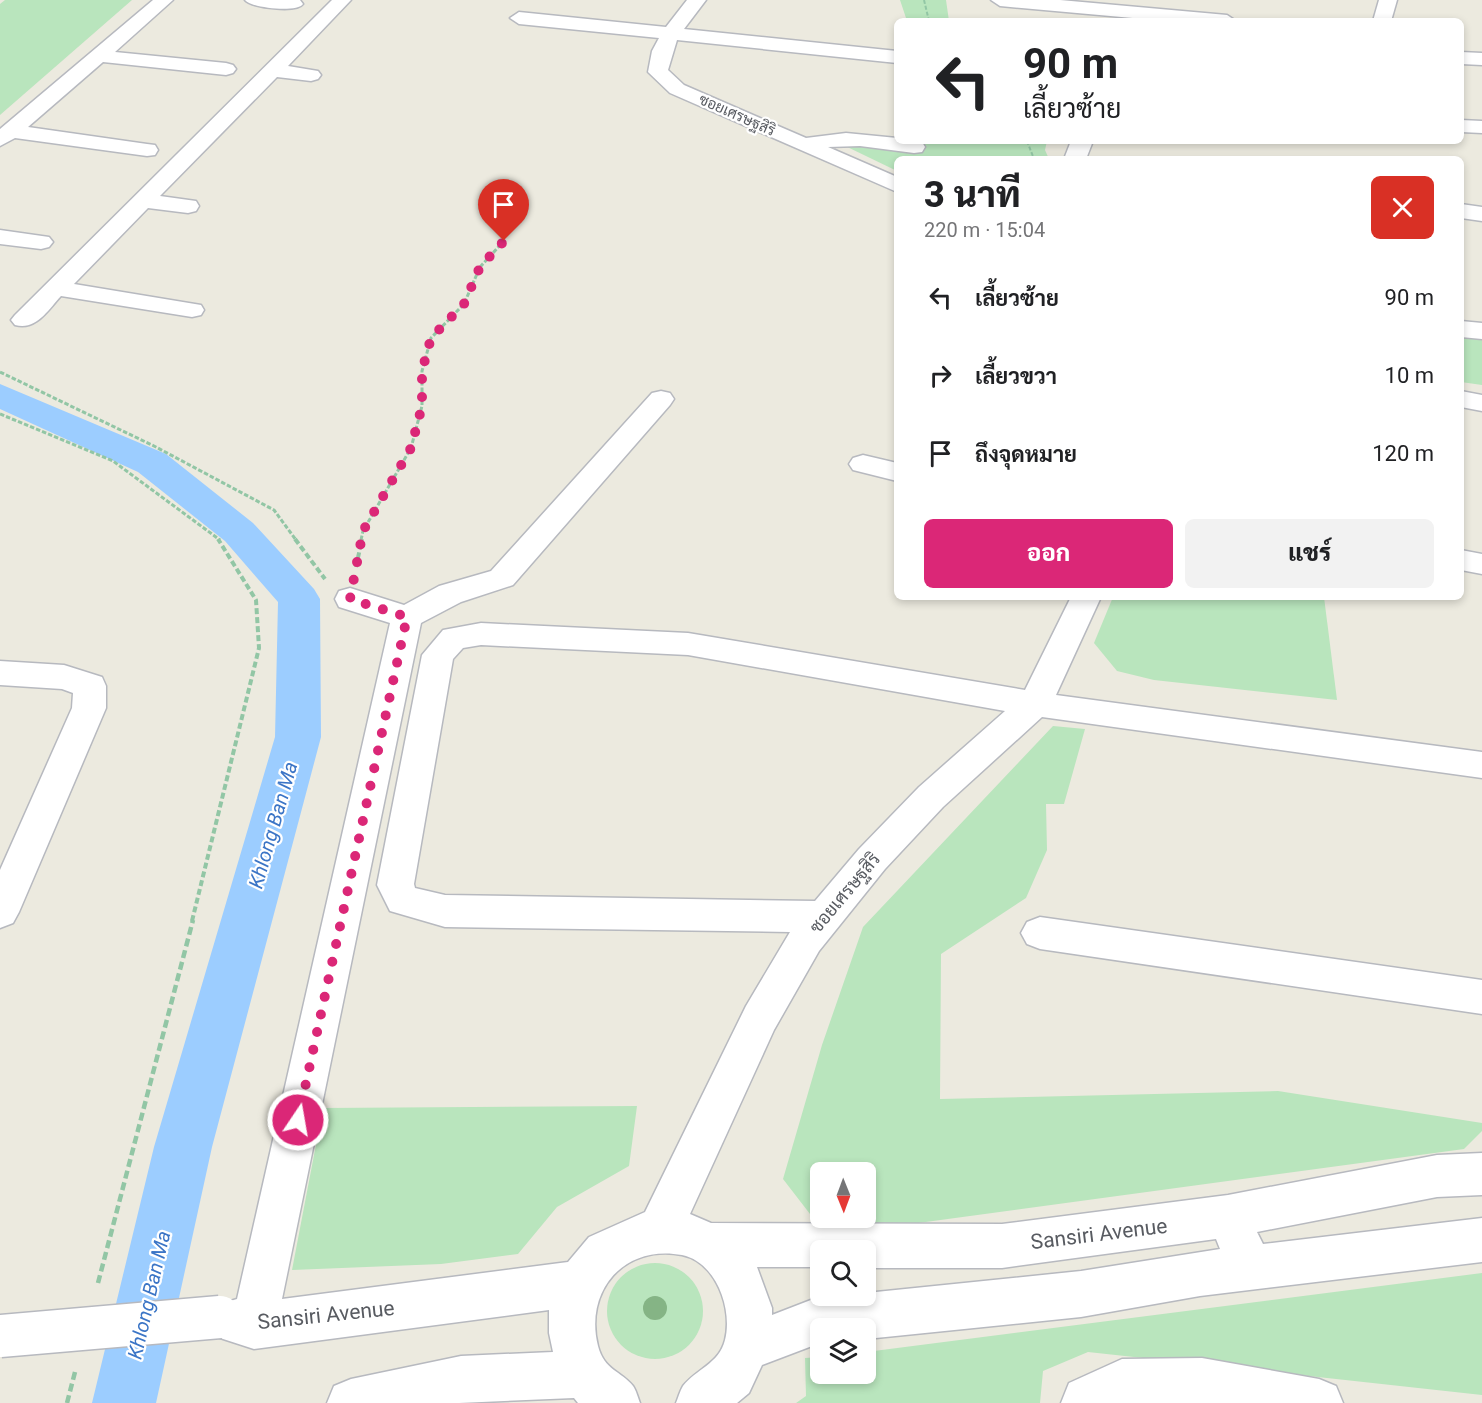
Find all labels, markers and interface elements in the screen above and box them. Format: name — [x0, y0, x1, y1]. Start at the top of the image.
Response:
text: 90 m — [1023, 39, 1118, 88]
icon: left — [924, 42, 1002, 120]
street label: ซอยเศรษฐสิริ — [696, 90, 778, 141]
text: เลี้ยวซ้าย — [1023, 93, 1121, 125]
text: 3 นาที — [924, 174, 1021, 216]
button: close — [1371, 176, 1434, 239]
pin — [478, 179, 529, 241]
icon: arrive — [487, 188, 520, 221]
text: 220 m · 15:04 — [924, 218, 1045, 242]
icon: left — [924, 281, 957, 314]
text: 90 m — [1385, 285, 1434, 310]
text: เลี้ยวซ้าย — [975, 286, 1059, 311]
icon: right — [924, 359, 957, 392]
text: 10 m — [1385, 363, 1434, 388]
text: เลี้ยวขวา — [975, 364, 1057, 389]
icon: arrive — [924, 437, 957, 470]
text: 120 m — [1372, 441, 1434, 466]
text: ถึงจุดหมาย — [975, 442, 1077, 467]
button: ออก — [924, 519, 1173, 588]
button: แชร์ — [1185, 519, 1434, 588]
water label: Khlong Ban Ma — [243, 759, 303, 891]
street label: ซอยเศรษฐสิริ — [805, 848, 886, 938]
position arrow — [266, 1088, 330, 1152]
north arrow — [810, 1162, 876, 1228]
map controls — [810, 1162, 876, 1384]
street label: Sansiri Avenue — [1029, 1214, 1169, 1254]
water label: Khlong Ban Ma — [123, 1229, 175, 1361]
button: search — [810, 1240, 876, 1306]
street label: Sansiri Avenue — [256, 1296, 396, 1334]
button: layers — [810, 1318, 876, 1384]

